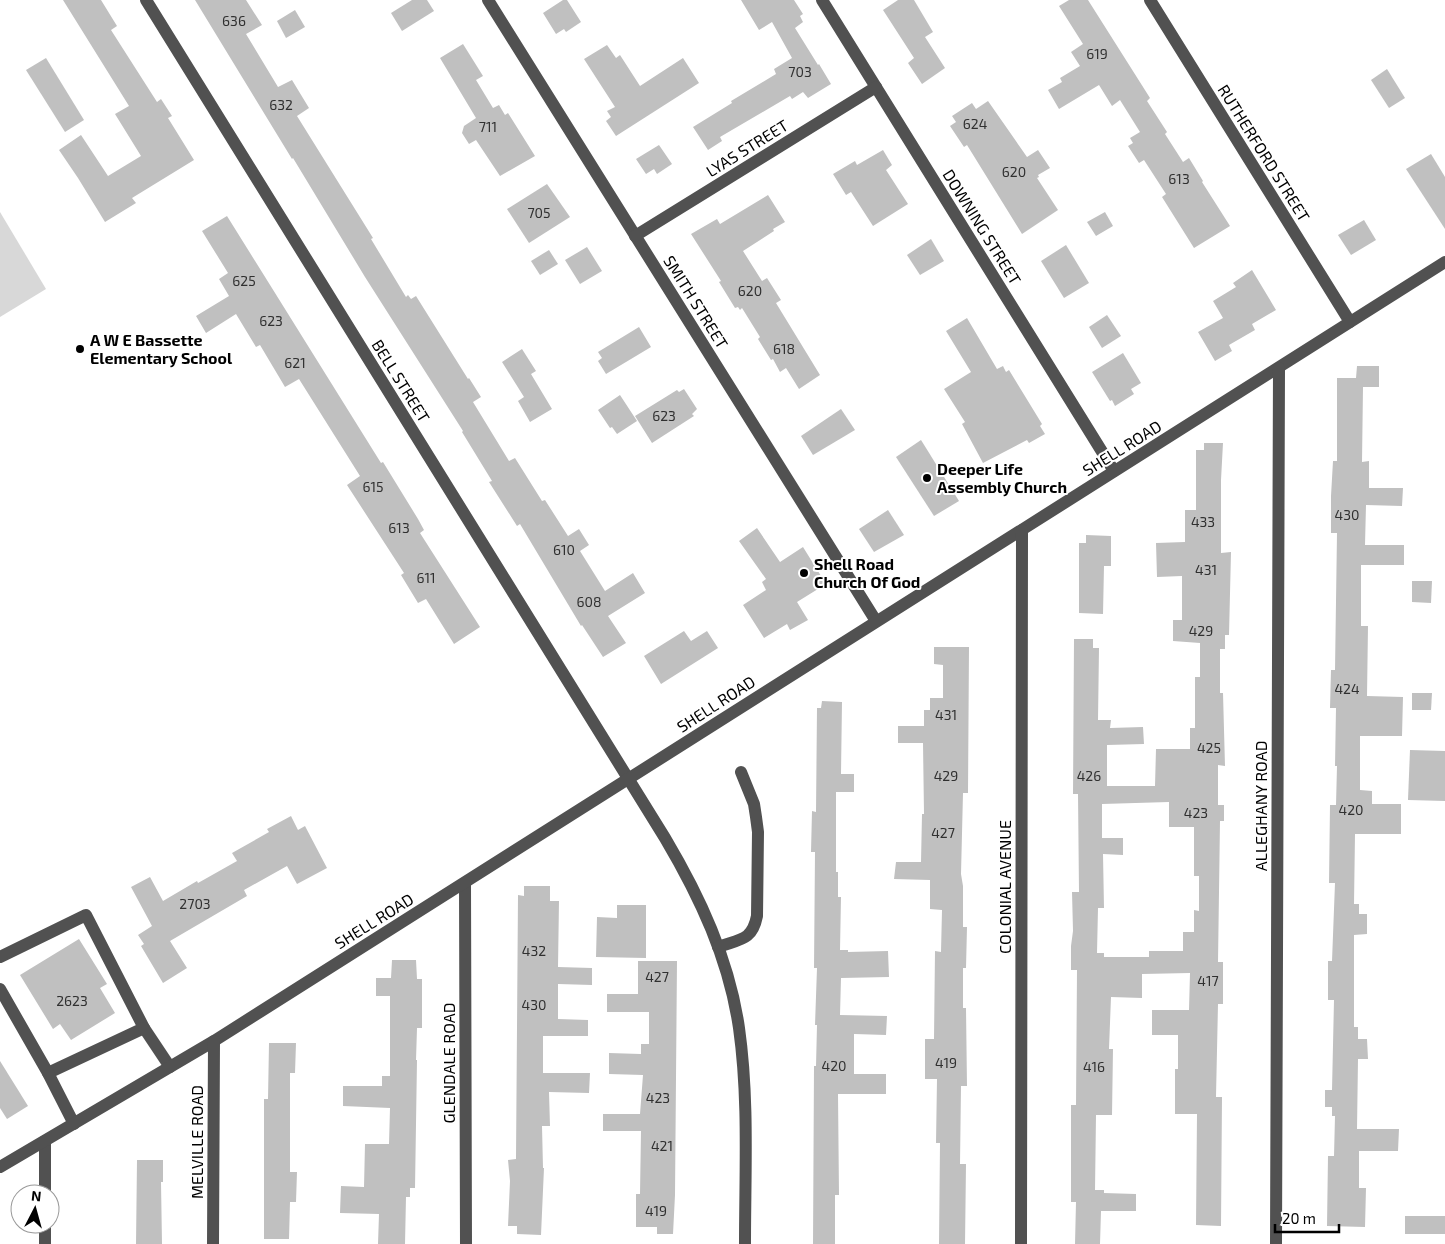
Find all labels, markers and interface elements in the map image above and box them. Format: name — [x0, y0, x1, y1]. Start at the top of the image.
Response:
house number: 636 — [222, 12, 246, 29]
house number: 619 — [1086, 45, 1108, 62]
house number: 703 — [788, 63, 812, 80]
street label: RUTHERFORD STREET — [1214, 81, 1314, 225]
house number: 632 — [269, 96, 293, 113]
street label: LYAS STREET — [702, 115, 791, 180]
house number: 624 — [963, 115, 987, 132]
house number: 711 — [479, 118, 497, 135]
house number: 620 — [1002, 163, 1026, 180]
street label: DOWNING STREET — [939, 166, 1026, 288]
house number: 613 — [1168, 170, 1190, 187]
house number: 705 — [527, 204, 551, 221]
street label: SMITH STREET — [660, 252, 733, 352]
house number: 625 — [232, 272, 256, 289]
house number: 620 — [738, 282, 762, 299]
house number: 623 — [259, 312, 283, 329]
place label: A W E Bassette Elementary School — [90, 330, 233, 368]
street label: BELL STREET — [368, 336, 434, 426]
house number: 618 — [773, 340, 795, 357]
marker: A W E Bassette Elementary School — [74, 343, 86, 355]
house number: 621 — [284, 354, 306, 371]
house number: 623 — [652, 407, 676, 424]
street label: SHELL ROAD — [1079, 416, 1165, 479]
place label: Deeper Life Assembly Church — [937, 459, 1067, 497]
marker: Deeper Life Assembly Church — [921, 472, 933, 484]
house number: 615 — [362, 478, 384, 495]
house number: 430 — [1335, 506, 1359, 523]
house number: 433 — [1191, 513, 1215, 530]
house number: 613 — [388, 519, 410, 536]
house number: 610 — [553, 541, 575, 558]
place label: Shell Road Church Of God — [814, 554, 920, 591]
house number: 431 — [1195, 561, 1217, 578]
marker: Shell Road Church Of God — [798, 567, 810, 579]
house number: 611 — [416, 569, 436, 586]
house number: 608 — [577, 593, 601, 610]
house number: 429 — [1189, 622, 1213, 639]
street label: SHELL ROAD — [673, 671, 758, 736]
house number: 424 — [1334, 680, 1360, 697]
house number: 431 — [935, 706, 957, 723]
house number: 425 — [1197, 739, 1221, 756]
street label: ALLEGHANY ROAD — [1251, 741, 1270, 871]
house number: 429 — [934, 767, 958, 784]
house number: 426 — [1077, 767, 1101, 784]
house number: 420 — [1339, 801, 1363, 818]
house number: 423 — [1184, 804, 1208, 821]
street label: COLONIAL AVENUE — [995, 820, 1014, 954]
house number: 427 — [931, 824, 955, 841]
street label: SHELL ROAD — [331, 889, 417, 952]
house number: 2703 — [179, 895, 211, 912]
house number: 432 — [522, 942, 546, 959]
house number: 427 — [645, 968, 669, 985]
house number: 417 — [1197, 972, 1219, 989]
house number: 2623 — [56, 992, 88, 1009]
house number: 430 — [522, 996, 546, 1013]
street label: GLENDALE ROAD — [439, 1003, 458, 1123]
house number: 419 — [935, 1054, 957, 1071]
house number: 420 — [822, 1057, 846, 1074]
house number: 416 — [1083, 1058, 1105, 1075]
street label: MELVILLE ROAD — [187, 1085, 206, 1199]
house number: 423 — [646, 1089, 670, 1106]
house number: 421 — [651, 1137, 673, 1154]
north arrow — [10, 1184, 60, 1234]
text: N — [30, 1187, 42, 1205]
house number: 419 — [645, 1202, 667, 1219]
scale bar — [1275, 1202, 1339, 1234]
text: 20 m — [1282, 1209, 1316, 1227]

